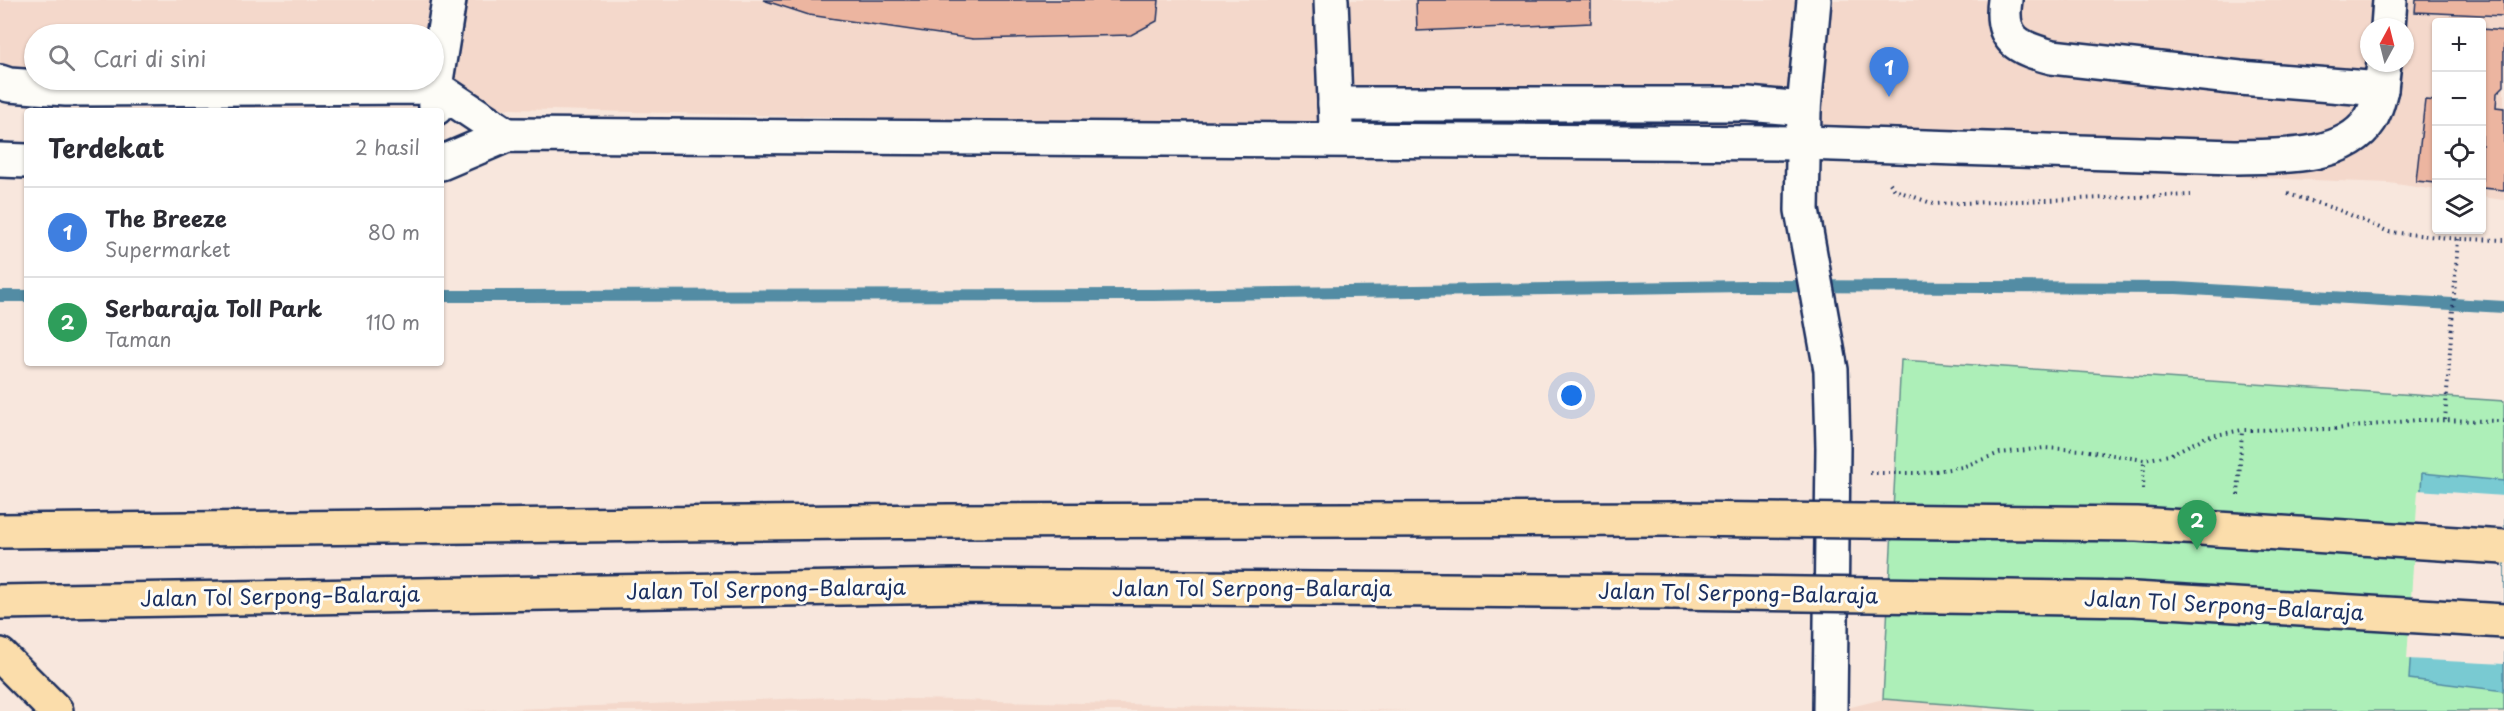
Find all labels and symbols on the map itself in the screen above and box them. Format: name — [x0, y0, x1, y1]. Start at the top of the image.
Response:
north arrow — [2360, 18, 2414, 72]
pin: 1 — [1870, 48, 1908, 97]
your location — [1557, 381, 1586, 410]
pin: 2 — [2178, 500, 2216, 550]
street label: Jalan Tol Serpong–Balaraja — [626, 570, 907, 606]
street label: Jalan Tol Serpong–Balaraja — [1112, 571, 1393, 603]
street label: Jalan Tol Serpong–Balaraja — [1598, 574, 1879, 610]
street label: Jalan Tol Serpong–Balaraja — [140, 577, 421, 613]
street label: Jalan Tol Serpong–Balaraja — [2083, 581, 2366, 627]

